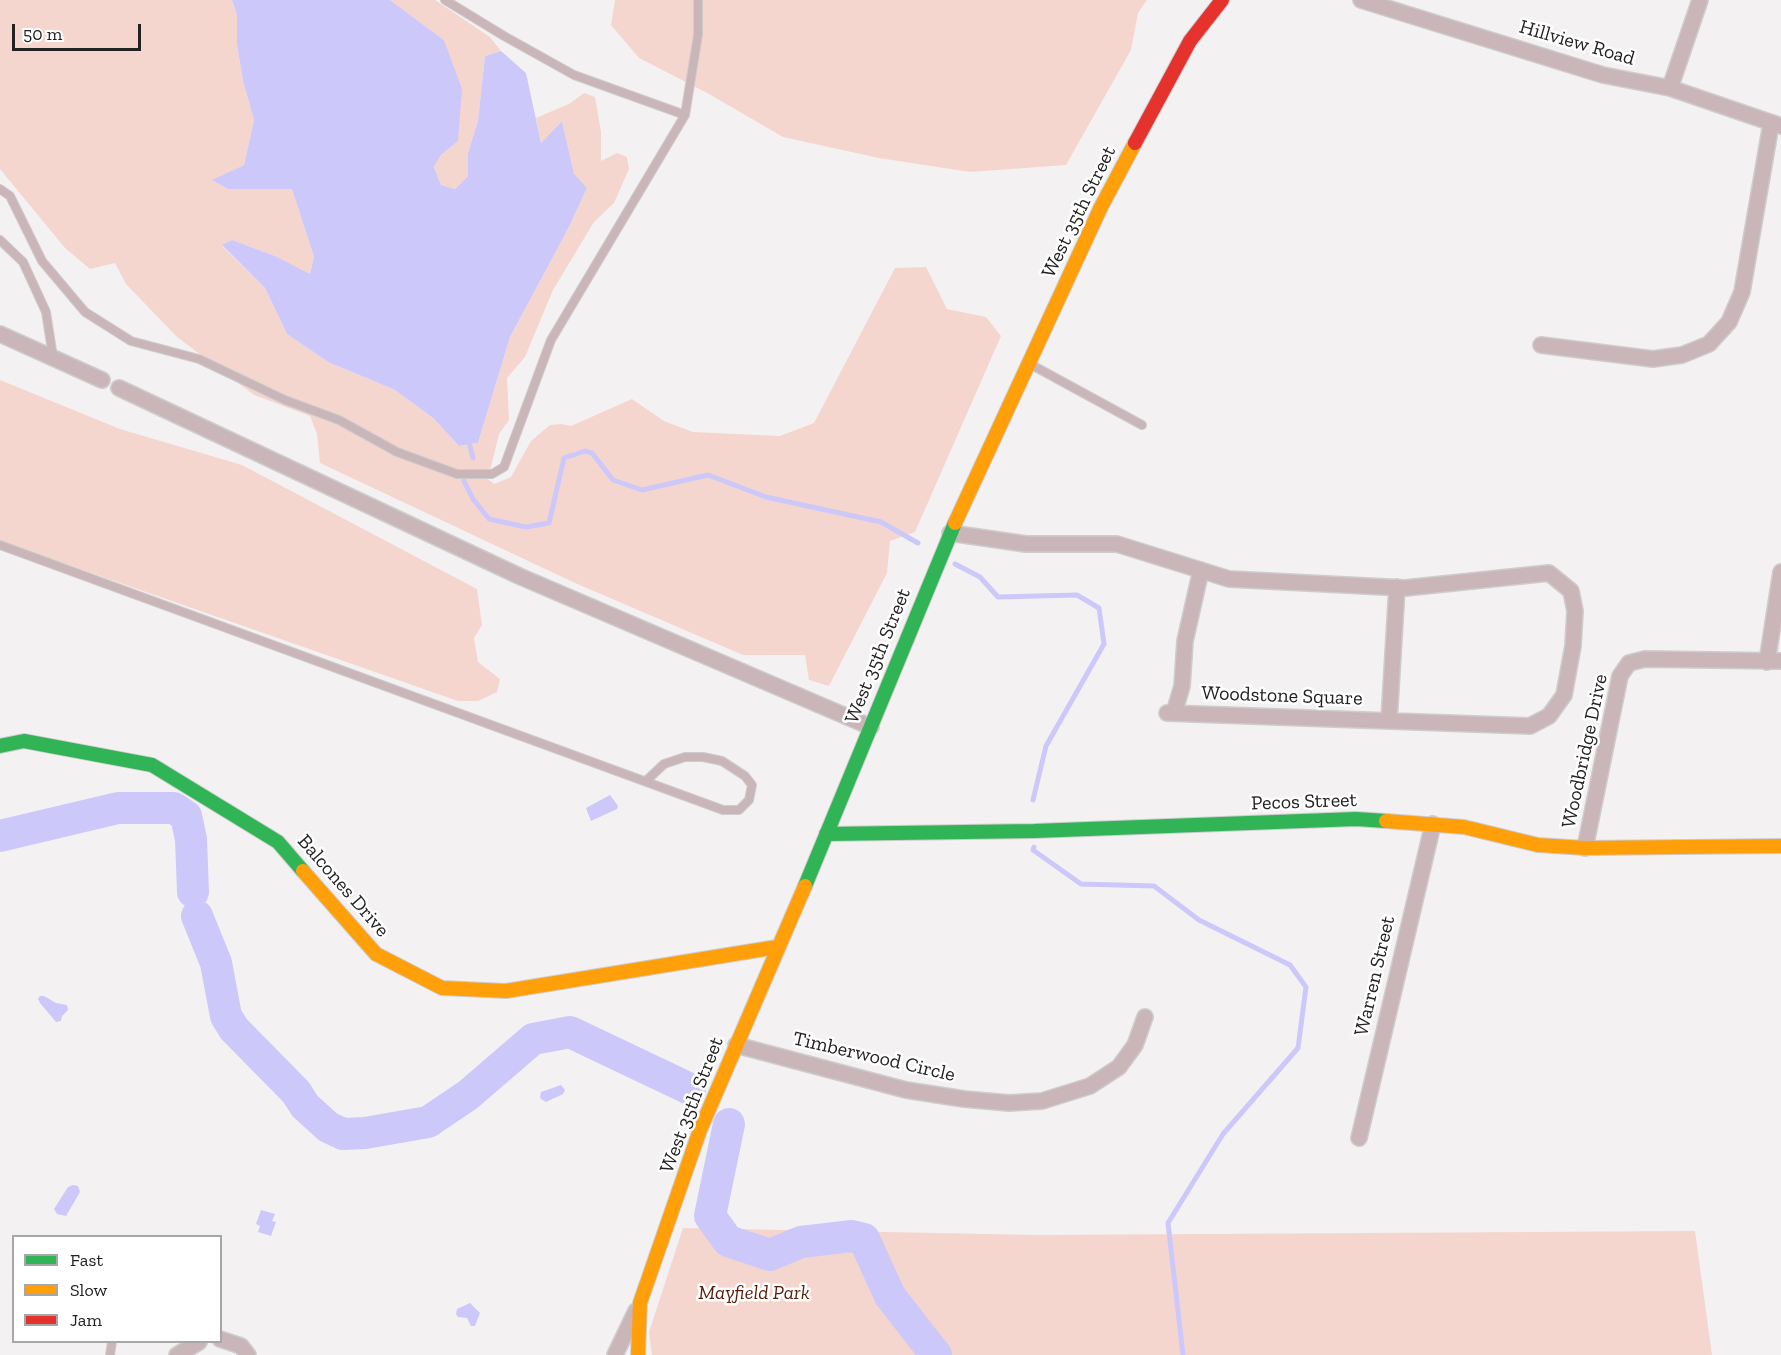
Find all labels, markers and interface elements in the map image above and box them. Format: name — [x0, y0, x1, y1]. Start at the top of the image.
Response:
scale bar — [15, 12, 144, 50]
street label: Hillview Road — [1517, 15, 1637, 71]
text: 50 m — [23, 23, 62, 45]
street label: West 35th Street — [1037, 142, 1121, 282]
street label: West 35th Street — [840, 585, 916, 727]
street label: Woodbridge Drive — [1557, 672, 1613, 830]
street label: Woodstone Square — [1201, 681, 1363, 711]
street label: Pecos Street — [1251, 788, 1357, 816]
street label: Balcones Drive — [292, 830, 394, 942]
street label: Warren Street — [1350, 914, 1400, 1038]
street label: Timberwood Circle — [791, 1027, 957, 1087]
street label: West 35th Street — [655, 1034, 729, 1176]
legend — [12, 1235, 222, 1343]
text: Fast — [70, 1249, 103, 1271]
text: Slow — [70, 1279, 107, 1301]
park label: Mayfield Park — [698, 1281, 810, 1305]
text: Jam — [70, 1309, 102, 1331]

